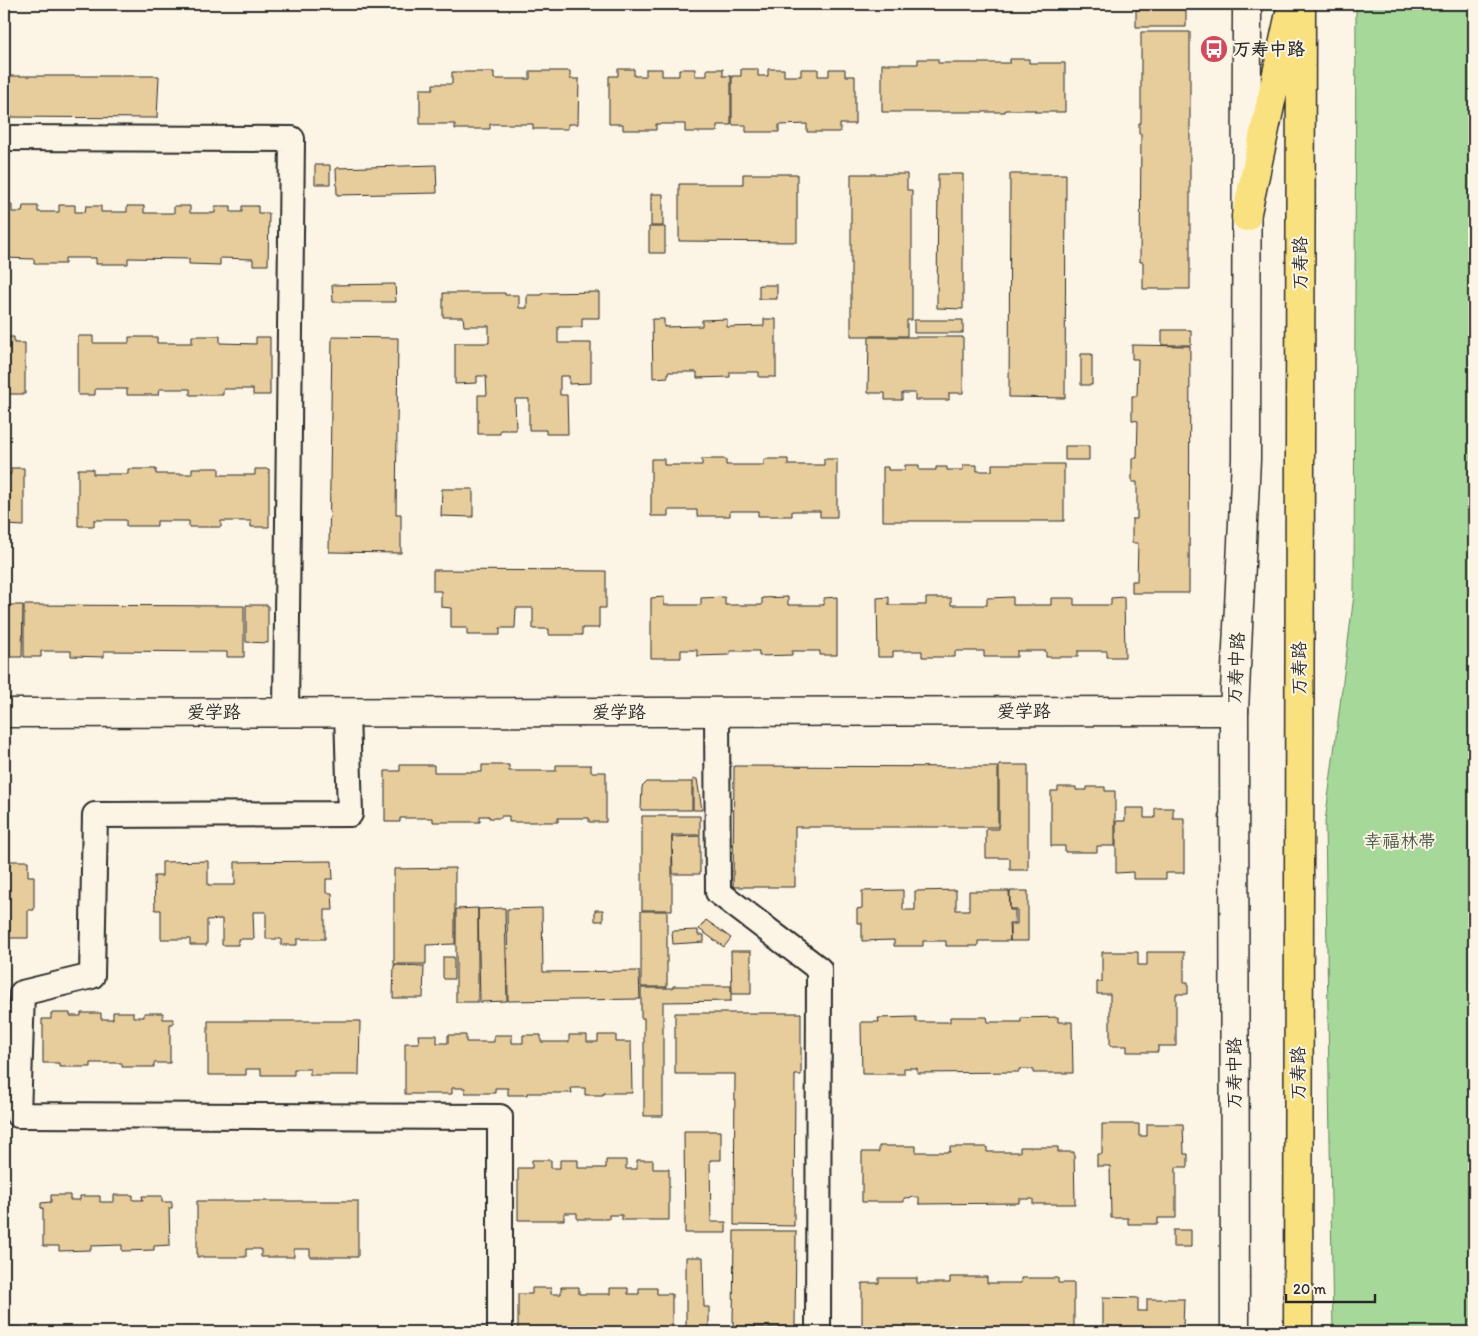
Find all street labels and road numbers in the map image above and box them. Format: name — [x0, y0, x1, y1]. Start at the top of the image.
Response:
street label: 万寿路 — [1289, 236, 1311, 290]
street label: 万寿中路 — [1223, 631, 1249, 705]
street label: 万寿路 — [1288, 641, 1310, 695]
street label: 爱学路 — [997, 700, 1051, 722]
street label: 爱学路 — [187, 701, 241, 723]
street label: 爱学路 — [592, 701, 646, 723]
street label: 万寿中路 — [1223, 1037, 1245, 1109]
street label: 万寿路 — [1287, 1046, 1309, 1100]

